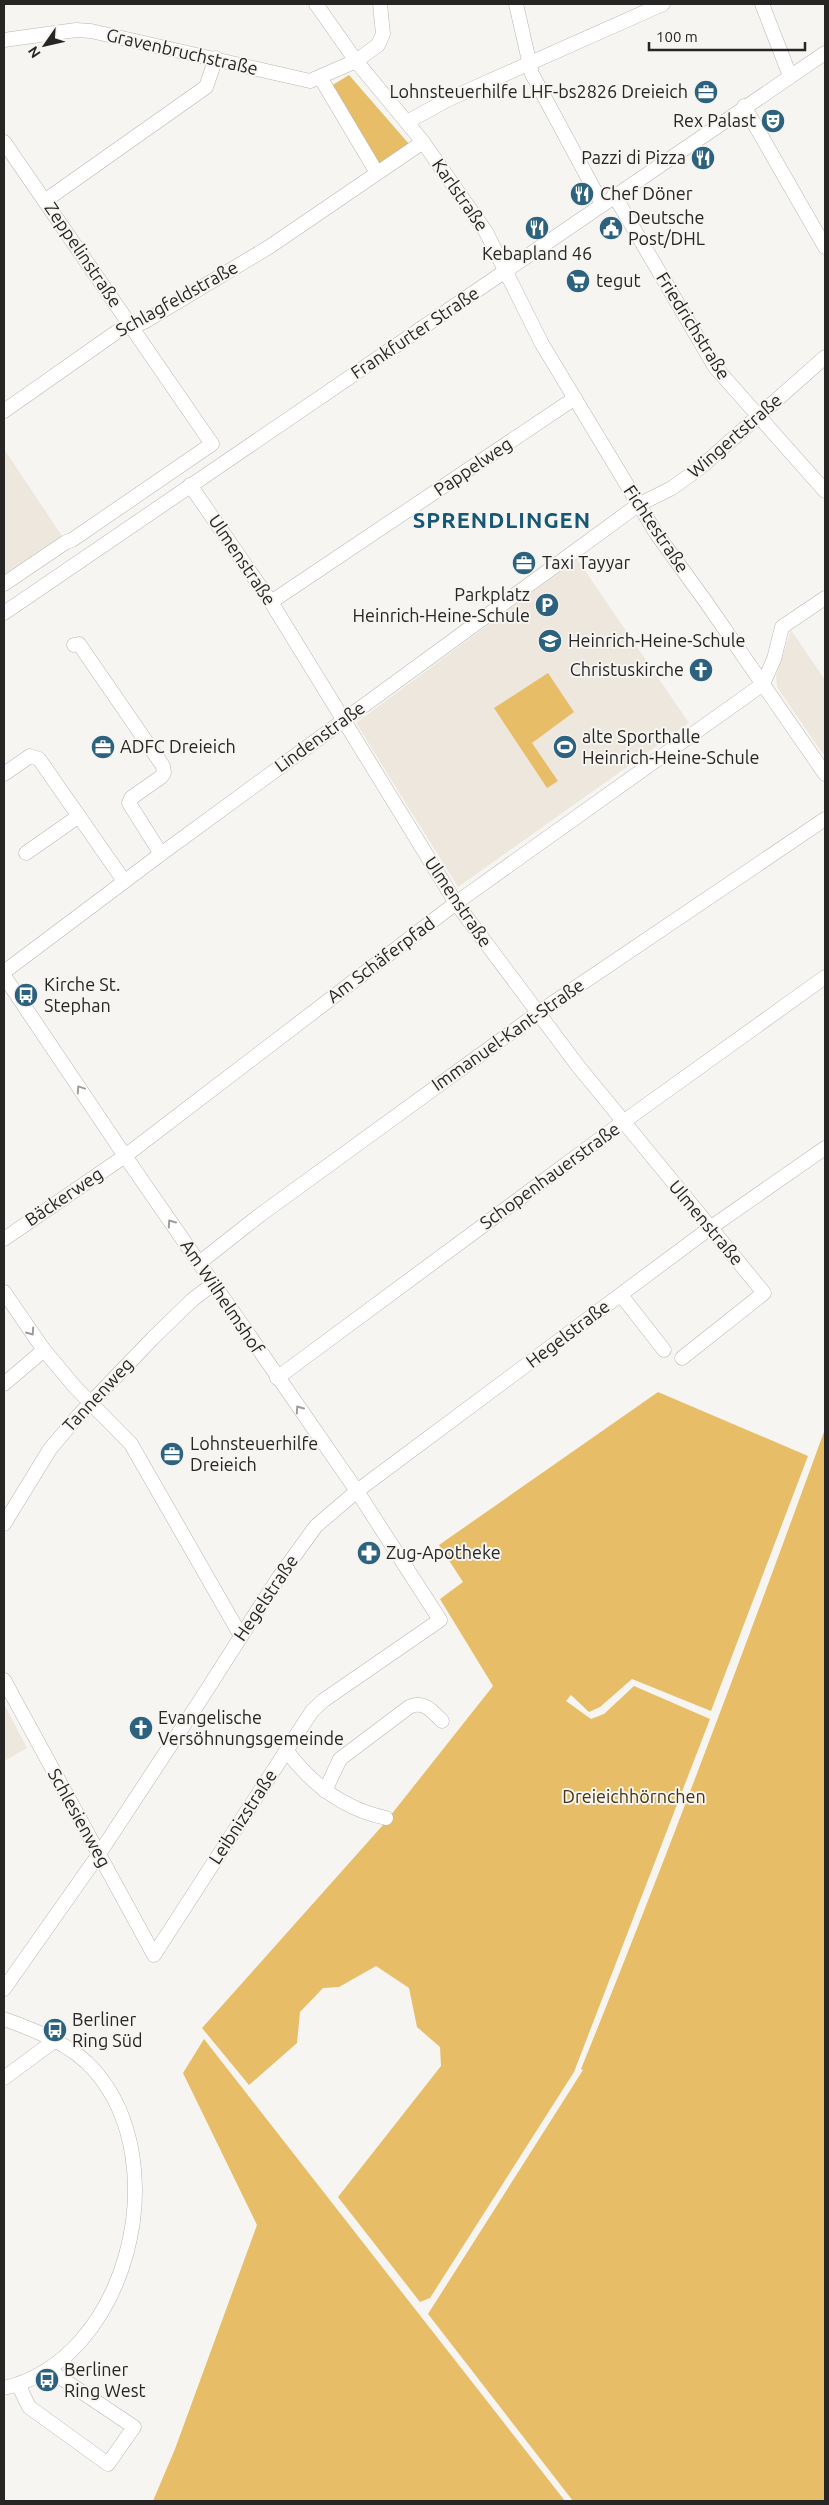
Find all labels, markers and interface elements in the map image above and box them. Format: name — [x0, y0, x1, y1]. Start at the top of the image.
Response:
north arrow — [20, 20, 70, 70]
scale bar — [649, 20, 805, 52]
street label: Gravenbruchstraße — [104, 24, 260, 78]
text: 100 m — [656, 28, 698, 45]
text: N — [25, 43, 44, 61]
office icon: Lohnsteuerhilfe LHF-bs2826 Dreieich — [693, 79, 719, 105]
place label: Lohnsteuerhilfe LHF-bs2826 Dreieich — [389, 81, 688, 101]
theatre icon: Rex Palast — [760, 108, 786, 134]
place label: Rex Palast — [673, 110, 756, 130]
restaurant icon: Pazzi di Pizza — [690, 145, 716, 171]
place label: Pazzi di Pizza — [581, 147, 686, 167]
street label: Karlstraße — [429, 155, 493, 234]
restaurant icon: Chef Döner — [569, 181, 595, 207]
place label: Chef Döner — [600, 183, 693, 203]
street label: Zeppelinstraße — [41, 198, 126, 311]
place label: Deutsche Post/DHL — [628, 207, 705, 248]
restaurant icon: Kebapland 46 — [524, 215, 550, 241]
public building icon: Deutsche Post/DHL — [598, 215, 624, 241]
place label: Kebapland 46 — [482, 243, 592, 263]
street label: Schlagfeldstraße — [112, 256, 241, 340]
supermarket icon: tegut — [565, 268, 591, 294]
street label: Friedrichstraße — [653, 268, 735, 383]
place label: tegut — [596, 270, 641, 290]
street label: Frankfurter Straße — [347, 282, 482, 382]
street label: Wingertstraße — [683, 389, 785, 481]
street label: Pappelweg — [430, 433, 515, 500]
street label: Fichtestraße — [620, 481, 693, 576]
district label: SPRENDLINGEN — [413, 507, 591, 532]
street label: Ulmenstraße — [205, 511, 280, 608]
office icon: Taxi Tayyar — [511, 550, 537, 576]
place label: Taxi Tayyar — [542, 552, 631, 572]
place label: Parkplatz Heinrich-Heine-Schule — [353, 584, 530, 625]
parking icon: Parkplatz Heinrich-Heine-Schule — [534, 592, 560, 618]
school or university icon: Heinrich-Heine-Schule — [537, 628, 563, 654]
place label: Heinrich-Heine-Schule — [568, 630, 745, 650]
church icon: Christuskirche — [688, 657, 714, 683]
place label: Christuskirche — [570, 659, 684, 679]
street label: Lindenstraße — [271, 697, 368, 776]
place label: alte Sporthalle Heinrich-Heine-Schule — [582, 726, 759, 767]
office icon: ADFC Dreieich — [90, 734, 116, 760]
sports icon: alte Sporthalle Heinrich-Heine-Schule — [552, 734, 578, 760]
place label: ADFC Dreieich — [120, 736, 236, 756]
street label: Ulmenstraße — [421, 853, 496, 950]
street label: Am Schäferpfad — [323, 912, 438, 1006]
place label: Kirche St. Stephan — [44, 974, 120, 1015]
street label: Immanuel-Kant-Straße — [428, 974, 587, 1094]
bus stop icon: Kirche St. Stephan — [13, 982, 39, 1008]
one-way arrow — [77, 1085, 86, 1095]
street label: Schopenhauerstraße — [476, 1118, 623, 1233]
street label: Bäckerweg — [21, 1163, 106, 1229]
street label: Ulmenstraße — [666, 1176, 748, 1269]
one-way arrow — [168, 1219, 177, 1229]
street label: Am Wilhelmshof — [177, 1236, 268, 1357]
street label: Hegelstraße — [522, 1295, 613, 1371]
one-way arrow — [25, 1326, 34, 1335]
street label: Tannenweg — [58, 1353, 136, 1435]
one-way arrow — [296, 1405, 305, 1414]
place label: Lohnsteuerhilfe Dreieich — [190, 1433, 318, 1474]
office icon: Lohnsteuerhilfe Dreieich — [159, 1441, 185, 1467]
pharmacy icon: Zug-Apotheke — [356, 1540, 382, 1566]
place label: Zug-Apotheke — [386, 1542, 501, 1562]
street label: Hegelstraße — [229, 1551, 301, 1644]
place label: Evangelische Versöhnungsgemeinde — [158, 1707, 344, 1748]
church icon: Evangelische Versöhnungsgemeinde — [128, 1715, 154, 1741]
street label: Schlesienweg — [45, 1765, 115, 1870]
street label: Leibnizstraße — [204, 1765, 280, 1867]
park label: Dreieichhörnchen — [562, 1786, 706, 1806]
place label: Berliner Ring Süd — [72, 2009, 143, 2050]
bus stop icon: Berliner Ring Süd — [42, 2017, 68, 2043]
place label: Berliner Ring West — [64, 2359, 146, 2400]
bus stop icon: Berliner Ring West — [34, 2367, 60, 2393]

